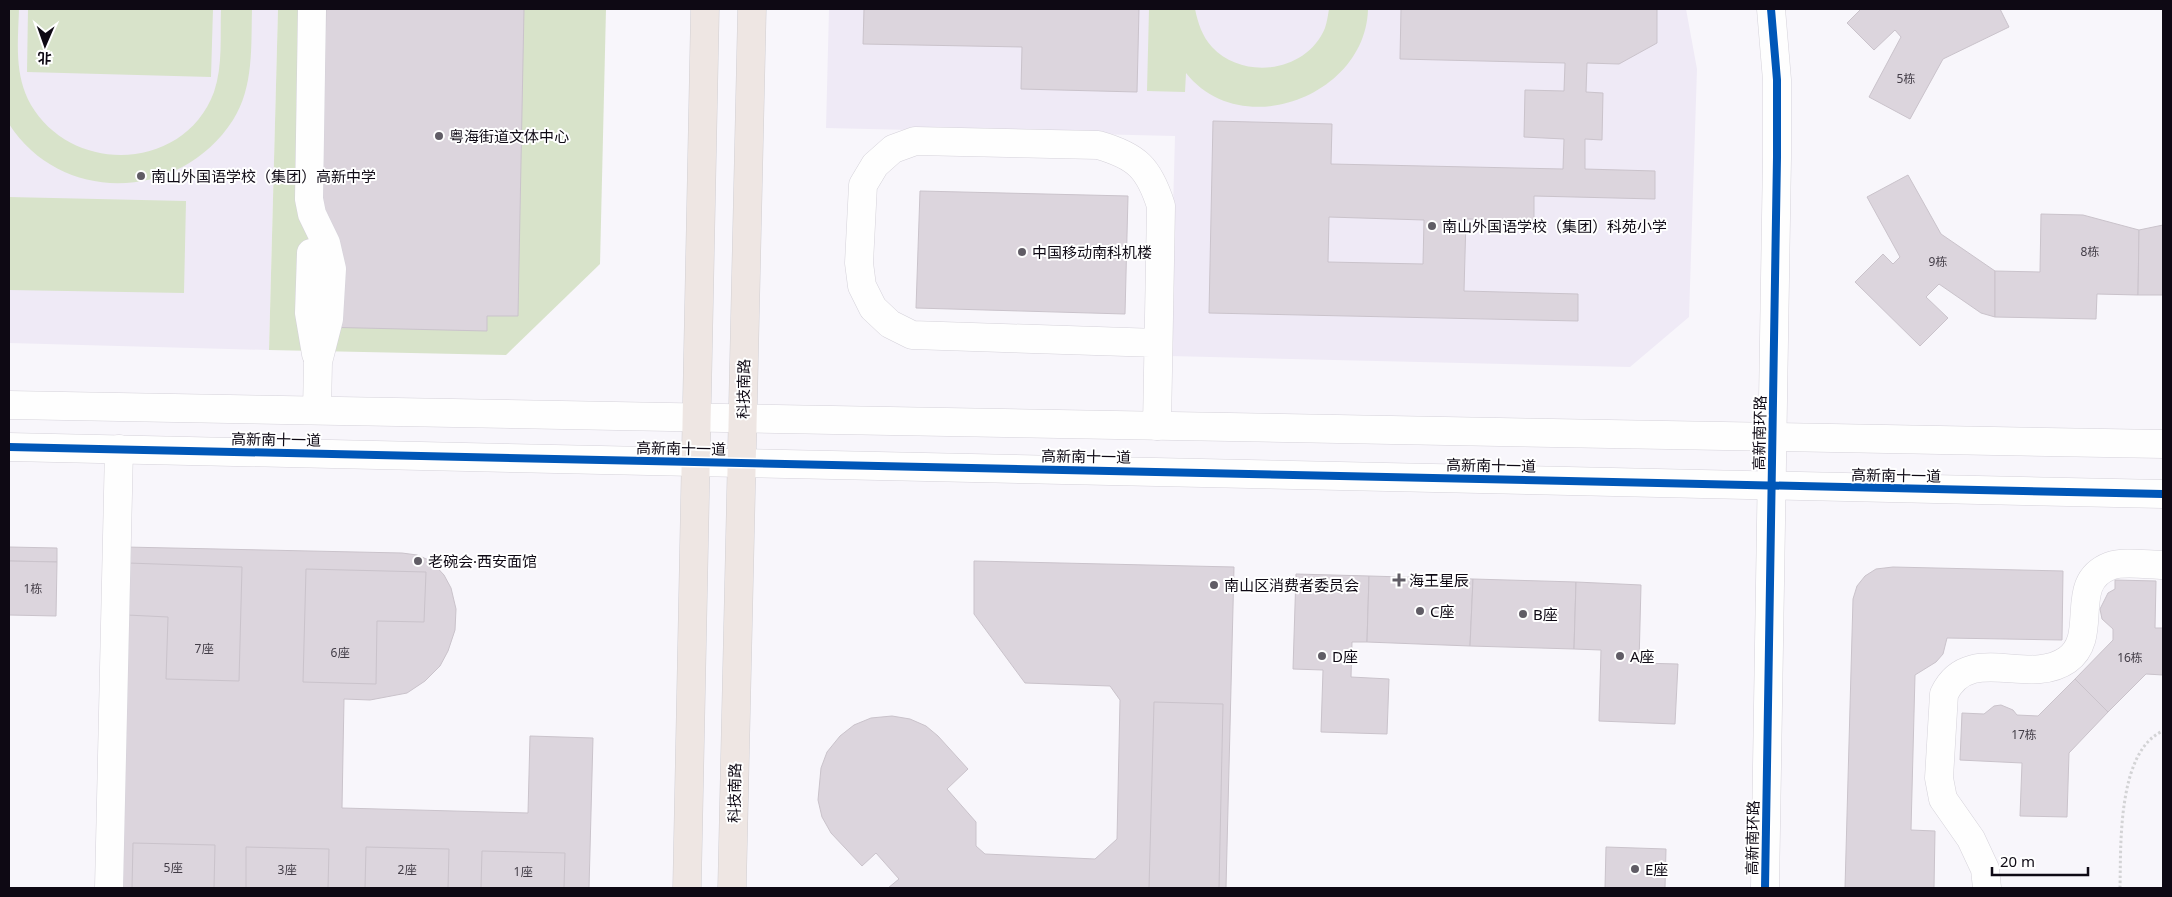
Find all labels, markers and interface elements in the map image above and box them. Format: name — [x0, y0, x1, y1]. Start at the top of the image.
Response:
north arrow — [20, 20, 70, 70]
text: 北 — [37, 49, 52, 68]
house number: 5栋 — [1897, 70, 1915, 87]
place label: 粤海街道文体中心 — [449, 126, 569, 146]
marker: 粤海街道文体中心 — [433, 130, 445, 142]
place label: 南山外国语学校（集团）高新中学 — [151, 166, 376, 186]
marker: 南山外国语学校（集团）高新中学 — [135, 170, 147, 182]
place label: 南山外国语学校（集团）科苑小学 — [1442, 216, 1667, 236]
marker: 南山外国语学校（集团）科苑小学 — [1426, 220, 1438, 232]
place label: 中国移动南科机楼 — [1032, 242, 1152, 262]
house number: 8栋 — [2081, 243, 2099, 260]
marker: 中国移动南科机楼 — [1016, 246, 1028, 258]
house number: 9栋 — [1929, 253, 1947, 270]
street label: 科技南路 — [732, 359, 754, 419]
street label: 高新南环路 — [1748, 395, 1770, 471]
street label: 高新南十一道 — [231, 428, 321, 450]
street label: 高新南十一道 — [636, 437, 726, 459]
street label: 高新南十一道 — [1041, 445, 1131, 467]
street label: 高新南十一道 — [1446, 454, 1536, 476]
street label: 高新南十一道 — [1851, 464, 1941, 486]
place label: 老碗会·西安面馆 — [428, 551, 537, 571]
marker: 老碗会·西安面馆 — [412, 555, 424, 567]
place label: 海王星辰 — [1409, 570, 1469, 590]
marker: 海王星辰 — [1393, 574, 1405, 586]
place label: 南山区消费者委员会 — [1224, 575, 1359, 595]
marker: 南山区消费者委员会 — [1208, 579, 1220, 591]
house number: 1栋 — [24, 580, 42, 597]
place label: C座 — [1430, 601, 1454, 621]
place label: B座 — [1533, 604, 1558, 624]
marker: C座 — [1414, 605, 1426, 617]
marker: B座 — [1517, 608, 1529, 620]
house number: 7座 — [195, 640, 213, 657]
house number: 6座 — [331, 644, 349, 661]
place label: D座 — [1332, 646, 1358, 666]
place label: A座 — [1630, 646, 1655, 666]
house number: 16栋 — [2117, 649, 2143, 666]
marker: D座 — [1316, 650, 1328, 662]
marker: A座 — [1614, 650, 1626, 662]
house number: 17栋 — [2011, 726, 2037, 743]
street label: 科技南路 — [723, 763, 745, 823]
street label: 高新南环路 — [1741, 800, 1763, 876]
scale bar — [1992, 844, 2088, 876]
text: 20 m — [2000, 851, 2035, 871]
house number: 5座 — [164, 859, 182, 876]
place label: E座 — [1645, 859, 1668, 879]
house number: 3座 — [278, 861, 296, 878]
house number: 2座 — [398, 861, 416, 878]
house number: 1座 — [514, 863, 532, 880]
marker: E座 — [1629, 863, 1641, 875]

